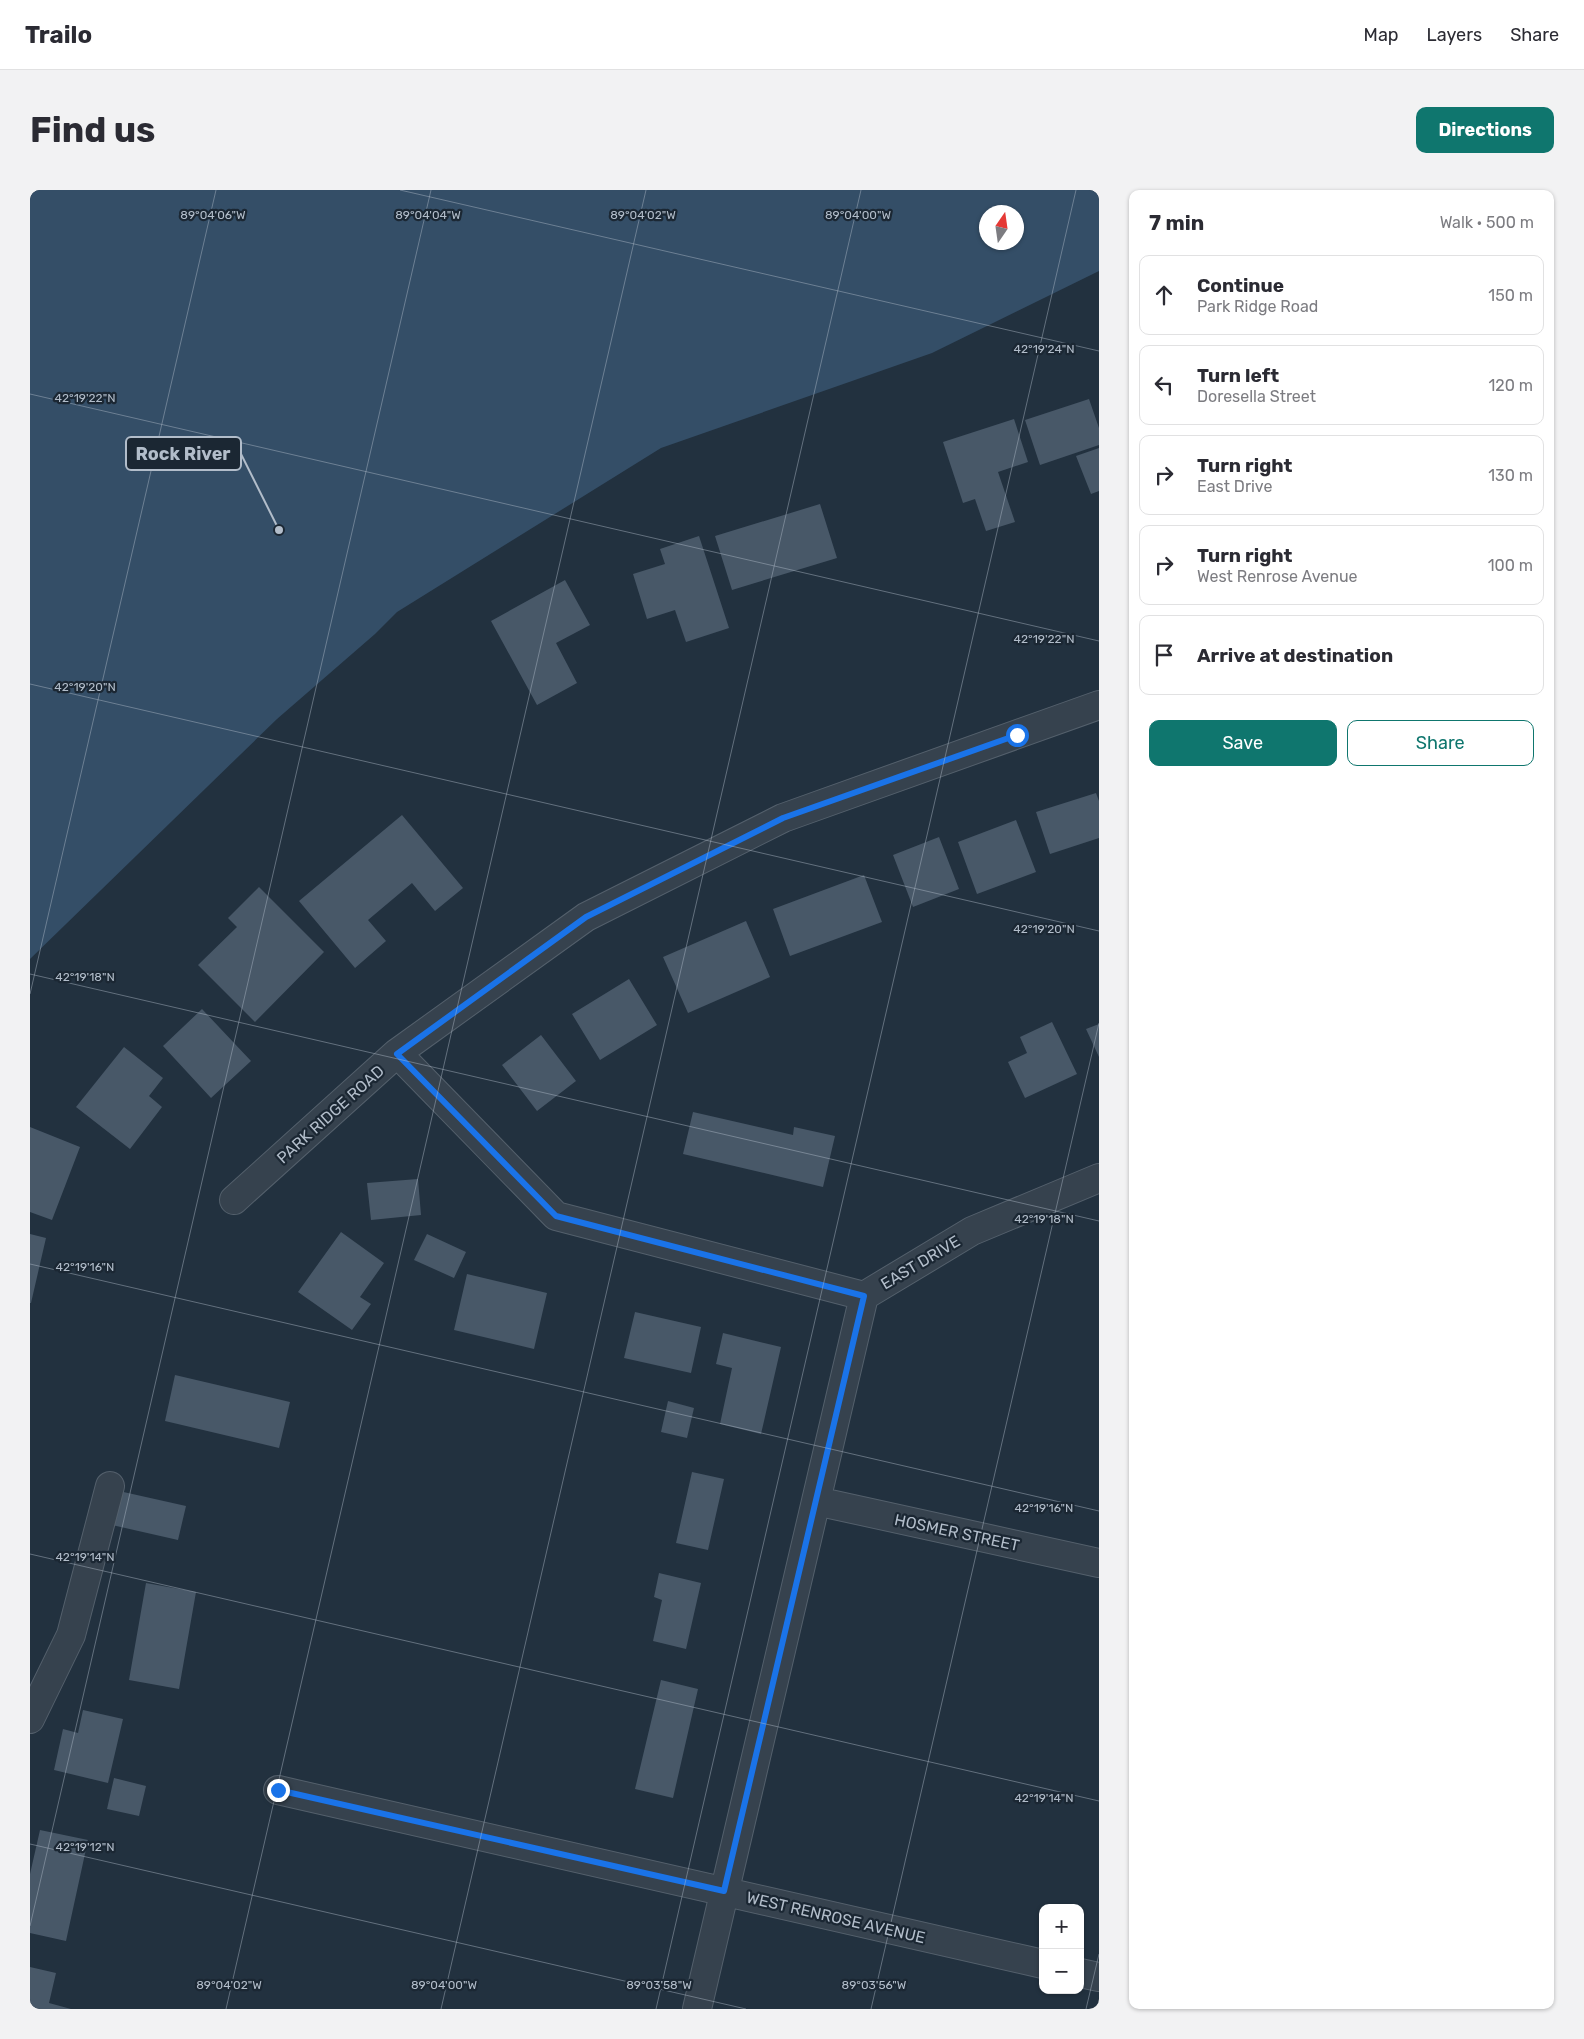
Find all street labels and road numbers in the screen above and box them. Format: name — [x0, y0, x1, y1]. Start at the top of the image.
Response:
street label: PARK RIDGE ROAD — [273, 1061, 388, 1167]
street label: EAST DRIVE — [877, 1231, 963, 1293]
street label: HOSMER STREET — [893, 1510, 1021, 1555]
street label: WEST RENROSE AVENUE — [745, 1888, 927, 1947]

